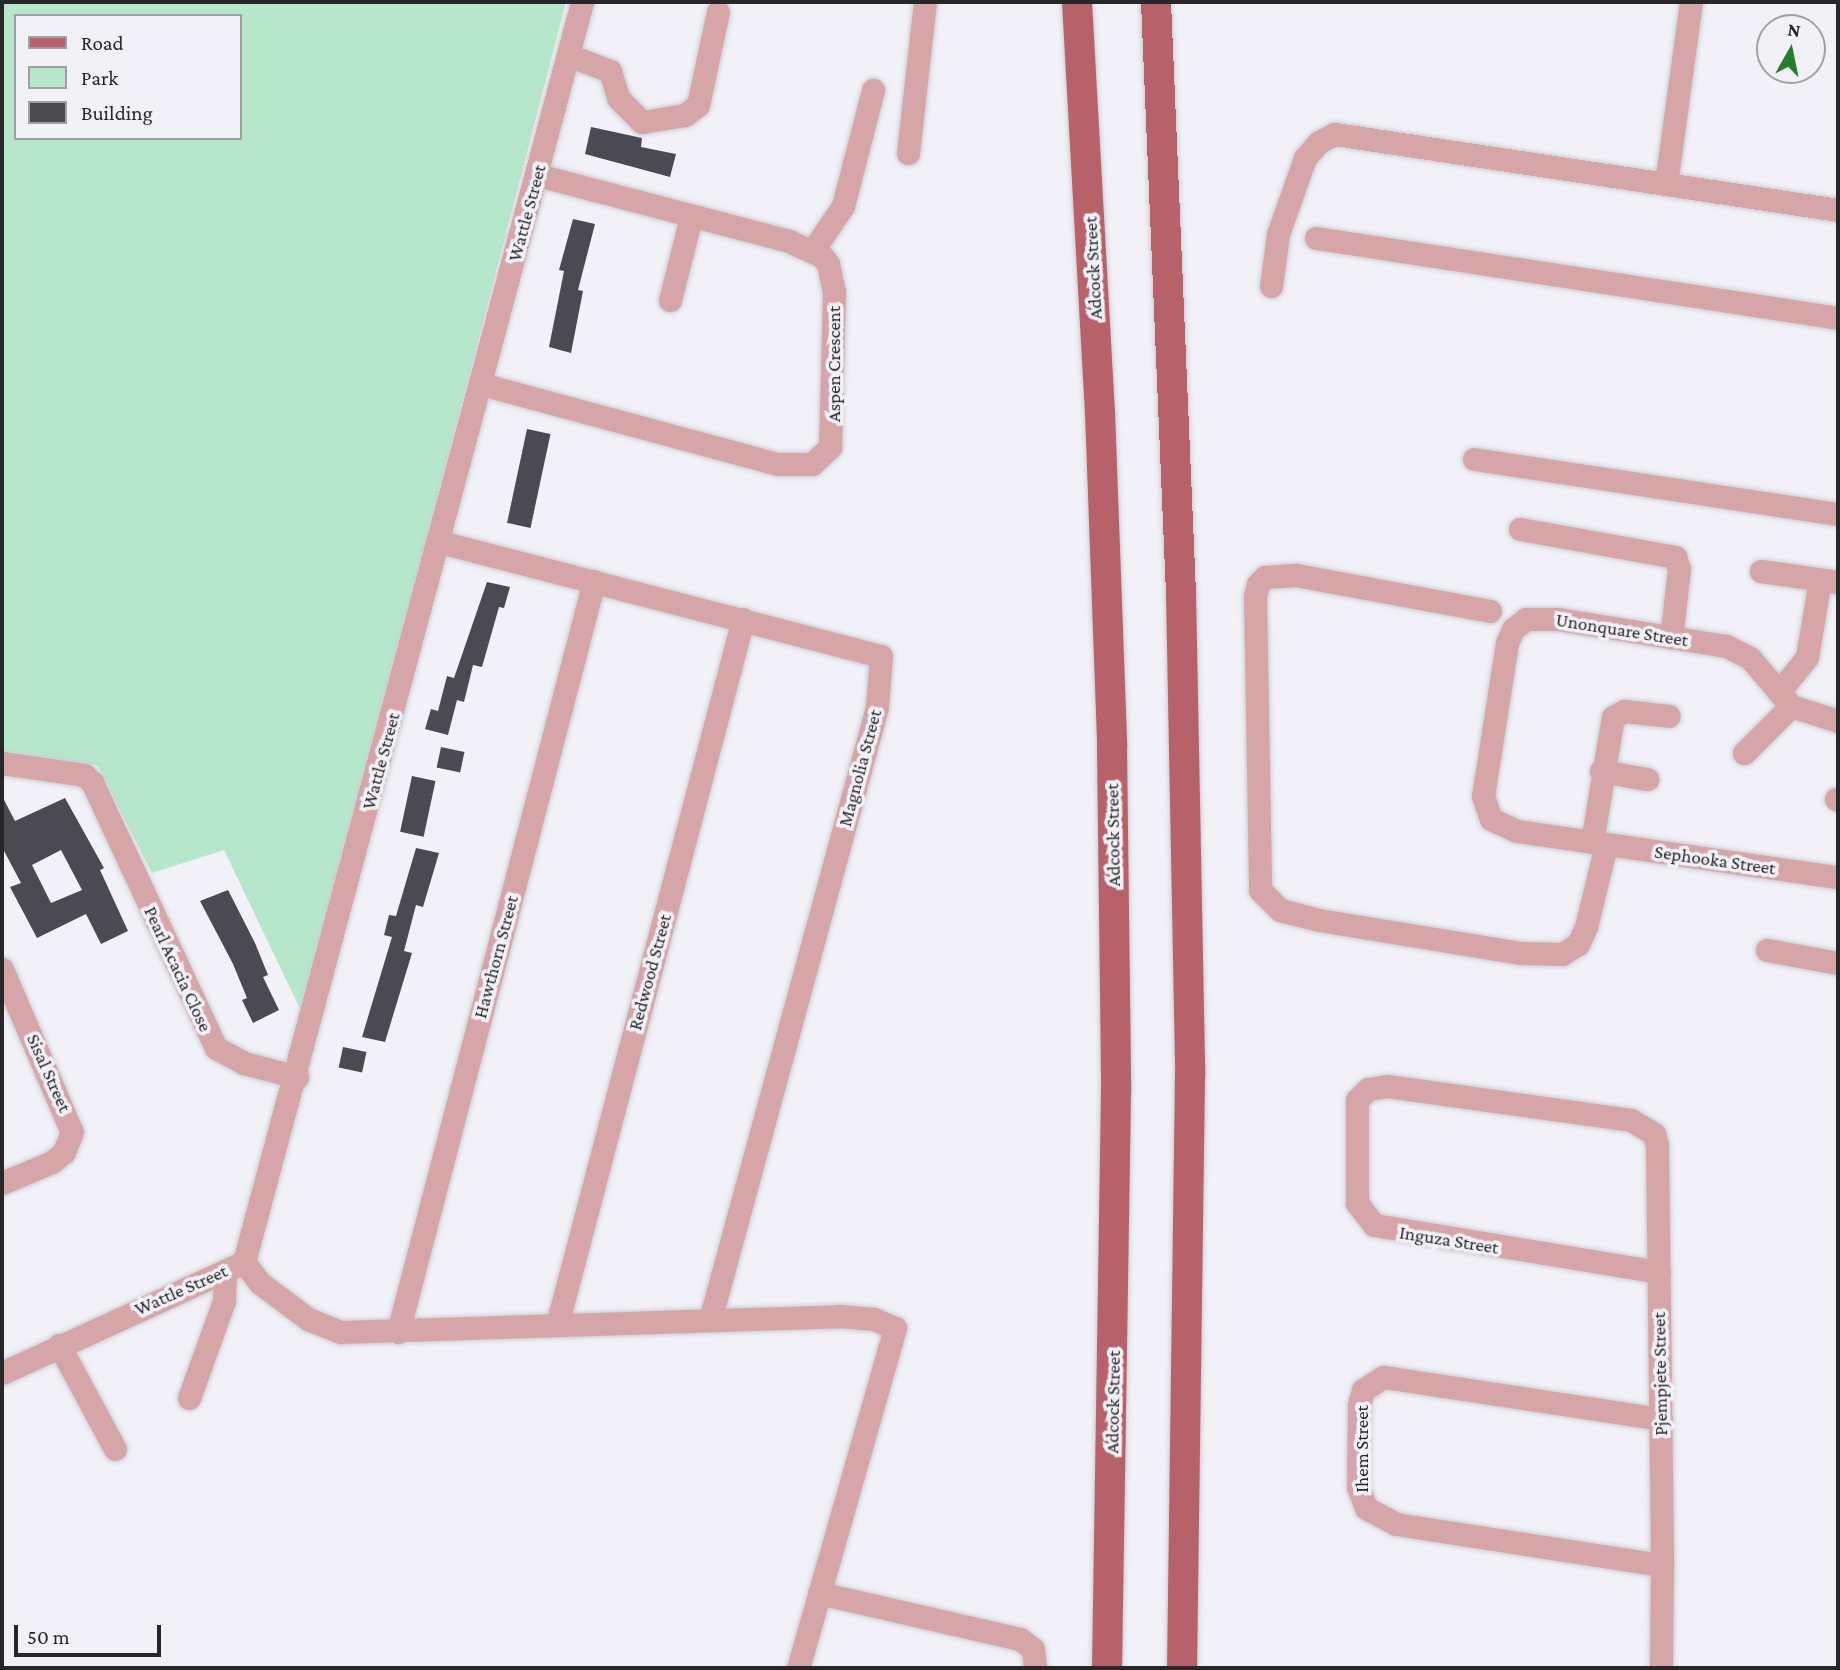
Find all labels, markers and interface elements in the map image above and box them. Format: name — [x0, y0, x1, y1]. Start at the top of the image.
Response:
legend — [14, 14, 242, 140]
north arrow — [1756, 14, 1826, 84]
text: N — [1786, 18, 1802, 41]
text: Road — [81, 31, 124, 55]
text: Park — [81, 66, 118, 90]
text: Building — [81, 101, 153, 125]
street label: Wattle Street — [503, 162, 551, 264]
street label: Adcock Street — [1079, 216, 1107, 320]
street label: Aspen Crescent — [823, 306, 845, 422]
street label: Unonquare Street — [1554, 608, 1690, 652]
street label: Magnolia Street — [833, 707, 887, 829]
street label: Wattle Street — [357, 710, 405, 812]
street label: Adcock Street — [1101, 783, 1125, 887]
street label: Sephooka Street — [1653, 840, 1777, 880]
street label: Hawthorn Street — [469, 893, 523, 1021]
street label: Pearl Acacia Close — [139, 903, 217, 1035]
street label: Redwood Street — [624, 911, 676, 1033]
street label: Sisal Street — [22, 1030, 76, 1116]
street label: Inguza Street — [1398, 1221, 1500, 1259]
street label: Wattle Street — [131, 1259, 231, 1321]
street label: Pjempjete Street — [1648, 1312, 1672, 1436]
street label: Adcock Street — [1101, 1350, 1125, 1454]
street label: Ihem Street — [1351, 1405, 1373, 1493]
scale bar — [18, 1610, 164, 1654]
text: 50 m — [27, 1625, 70, 1649]

